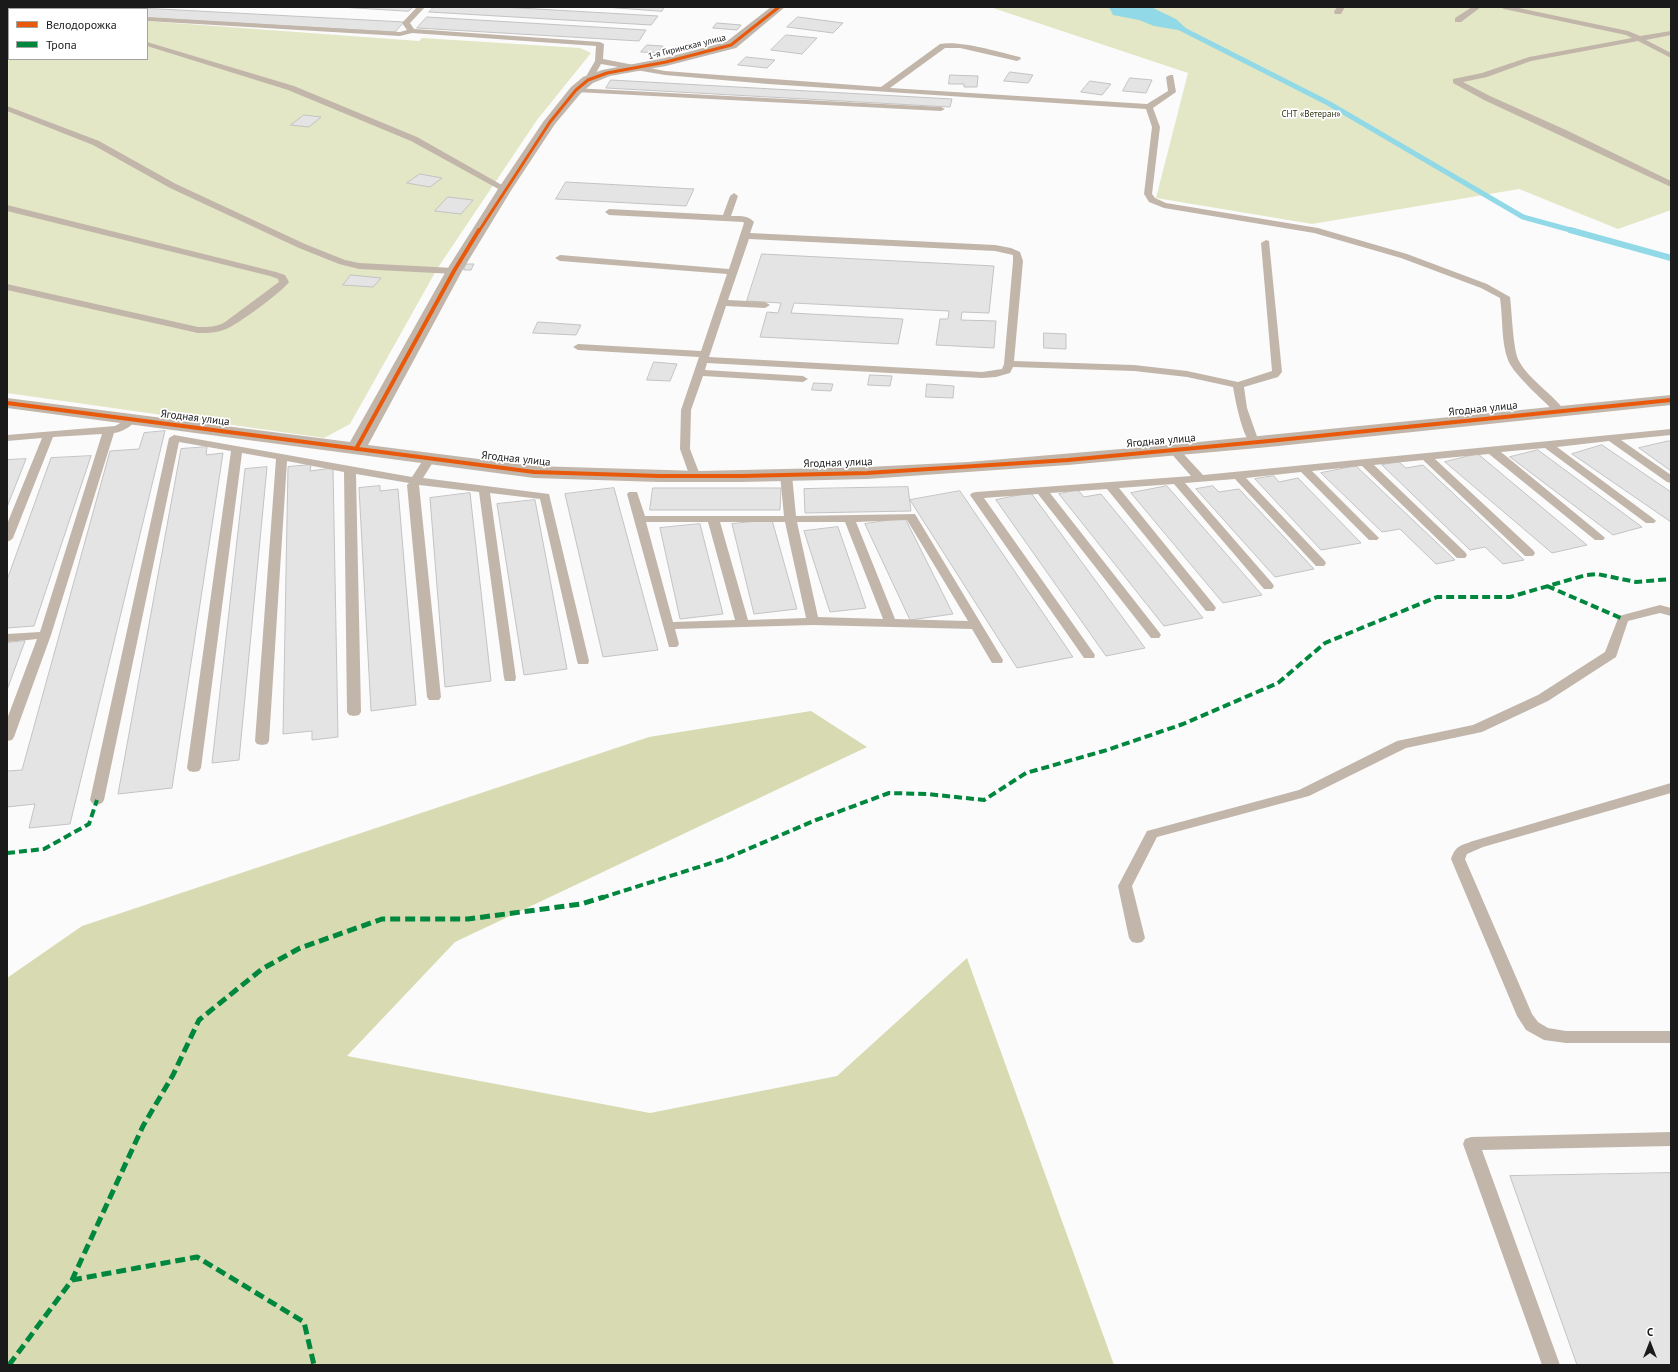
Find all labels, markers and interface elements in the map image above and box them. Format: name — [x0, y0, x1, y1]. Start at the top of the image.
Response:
legend — [8, 8, 148, 60]
text: Велодорожка — [46, 17, 117, 32]
street label: 1-я Гиринская улица — [647, 32, 727, 62]
text: Тропа — [46, 37, 77, 52]
park label: СНТ «Ветеран» — [1281, 109, 1341, 119]
street label: Ягодная улица — [1448, 399, 1518, 419]
street label: Ягодная улица — [160, 407, 230, 429]
street label: Ягодная улица — [1126, 431, 1196, 451]
street label: Ягодная улица — [481, 449, 551, 469]
street label: Ягодная улица — [803, 455, 873, 471]
north arrow — [1630, 1324, 1670, 1364]
text: С — [1647, 1325, 1653, 1339]

